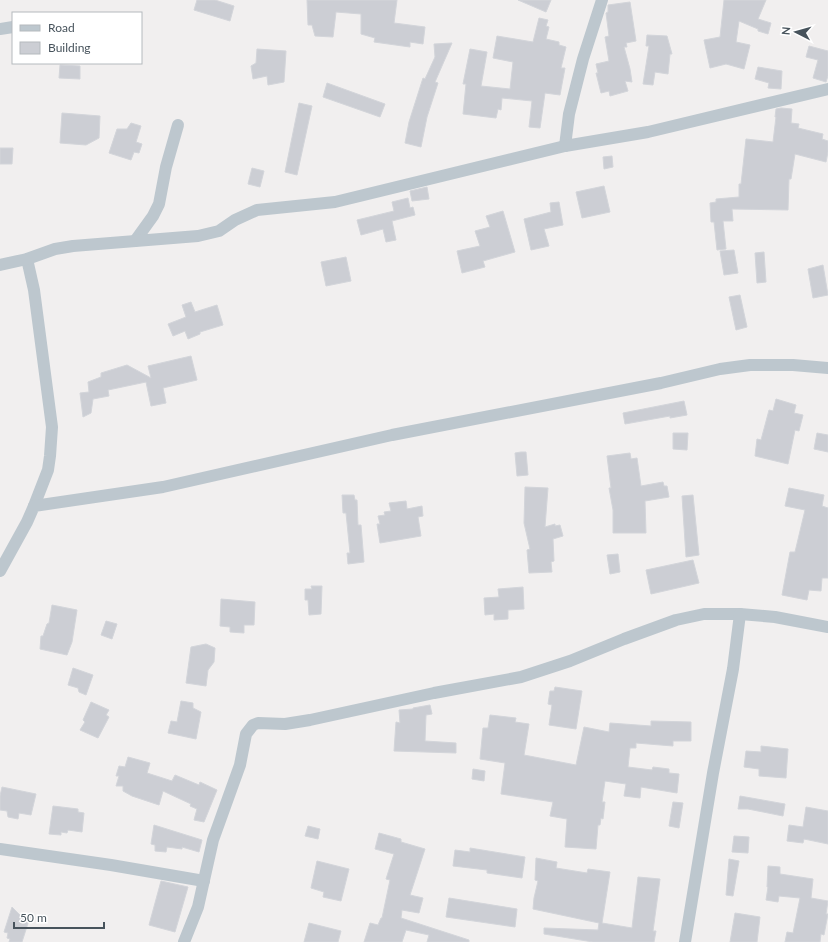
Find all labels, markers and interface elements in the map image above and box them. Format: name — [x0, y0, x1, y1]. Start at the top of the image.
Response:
legend — [12, 12, 142, 64]
north arrow — [776, 12, 816, 52]
text: Road — [48, 20, 75, 35]
text: N — [779, 26, 792, 36]
text: Building — [48, 40, 91, 55]
scale bar — [14, 904, 104, 930]
text: 50 m — [20, 910, 47, 925]

